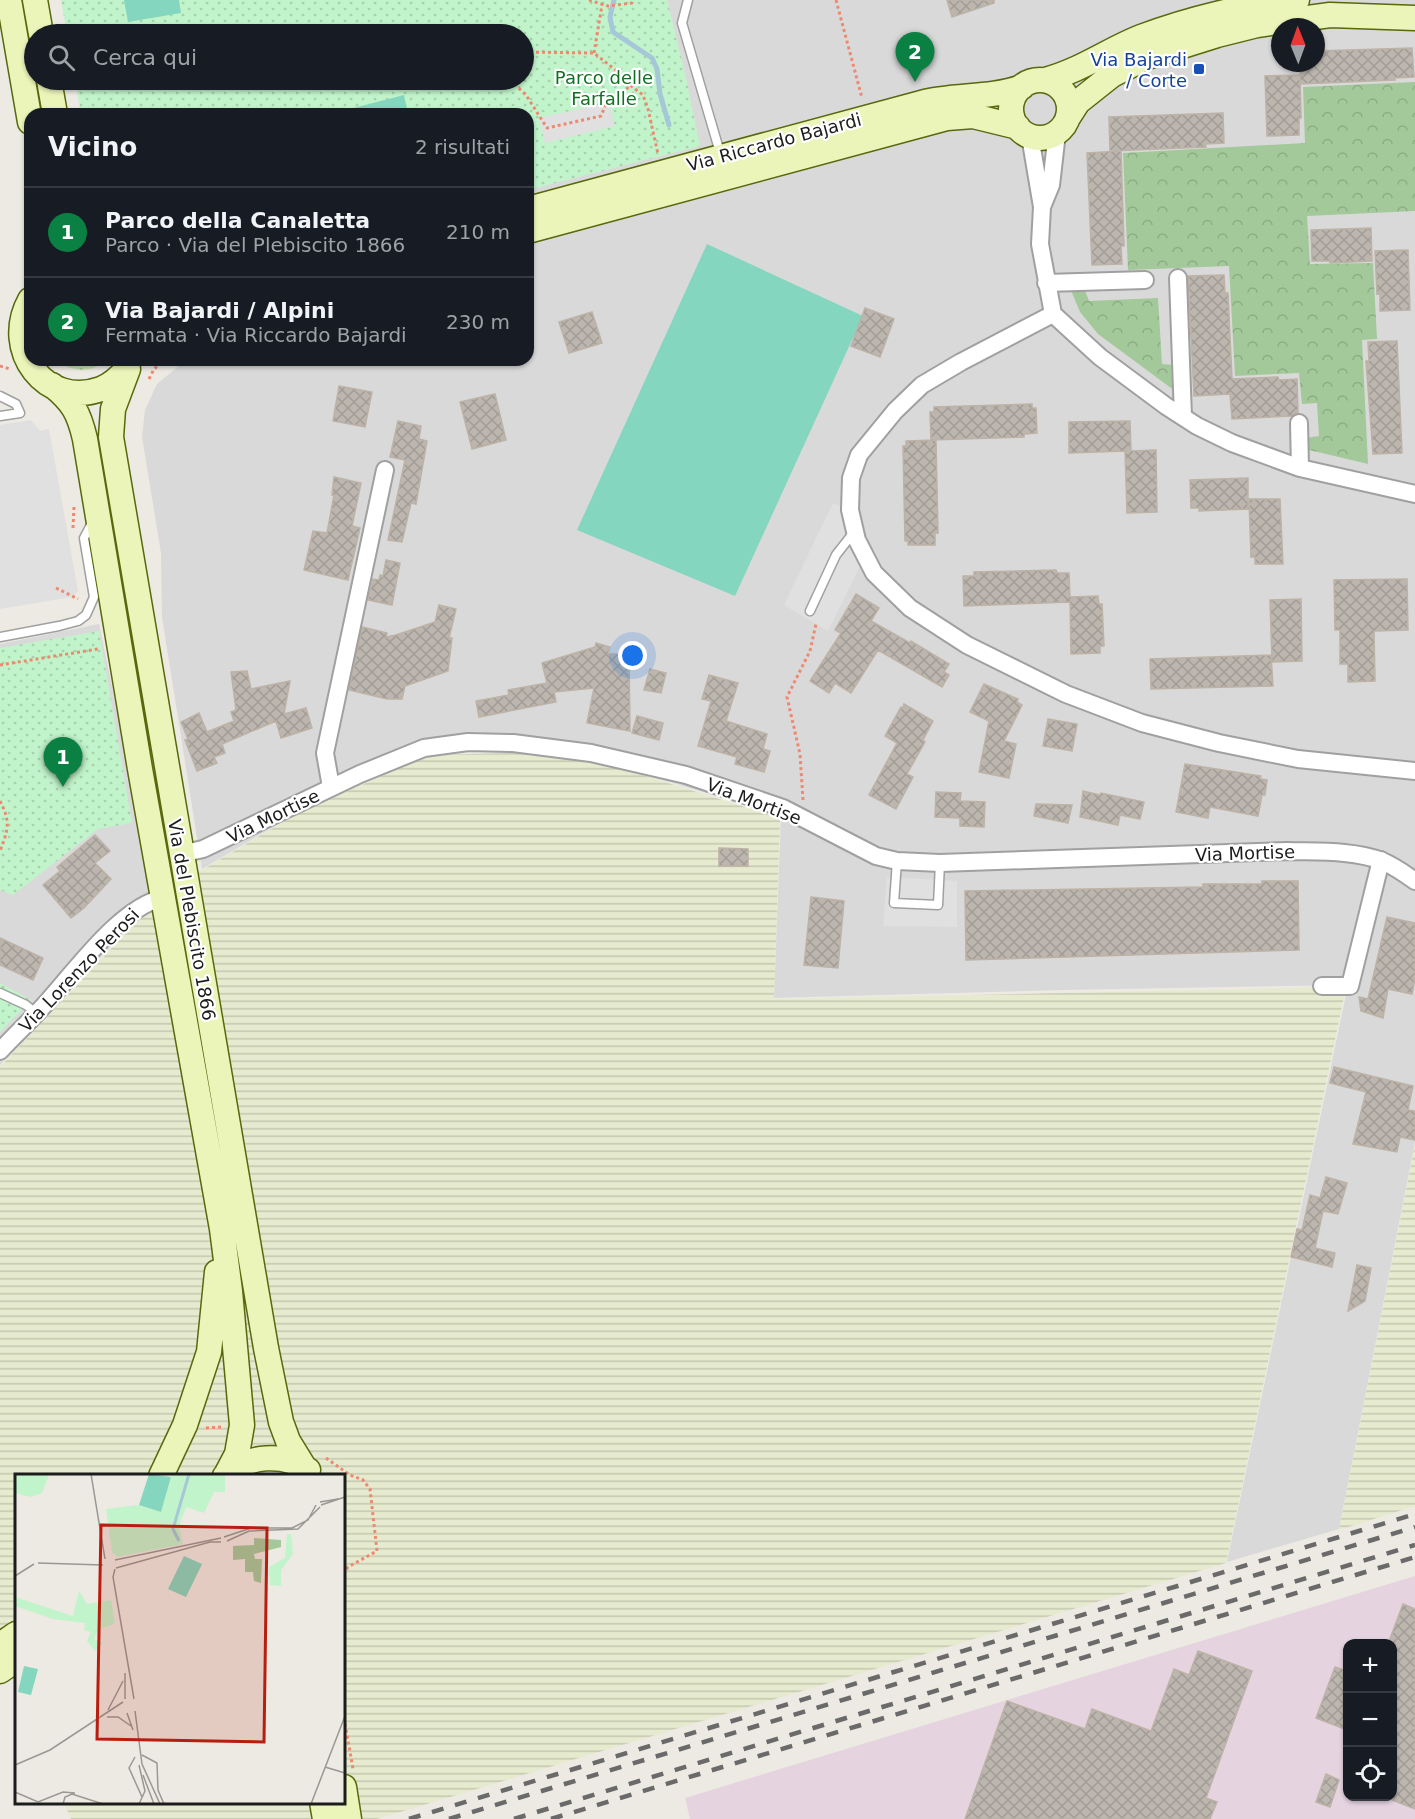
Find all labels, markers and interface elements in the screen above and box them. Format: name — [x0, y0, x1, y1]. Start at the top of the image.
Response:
north arrow — [1271, 18, 1325, 72]
search box — [24, 24, 534, 90]
pin: 2 — [896, 32, 934, 82]
icon: search — [45, 41, 78, 74]
text: Cerca qui — [93, 45, 197, 70]
place label: Via Bajardi / Corte — [1090, 49, 1187, 91]
marker: Via Bajardi / Corte — [1192, 62, 1206, 76]
park label: Parco delle Farfalle — [555, 67, 653, 109]
street label: Via Riccardo Bajardi — [684, 109, 864, 175]
text: Vicino — [48, 132, 137, 162]
text: 2 risultati — [415, 135, 510, 159]
text: Parco della Canaletta — [105, 208, 370, 233]
text: 1 — [61, 220, 74, 244]
text: 210 m — [446, 220, 510, 244]
text: Parco · Via del Plebiscito 1866 — [105, 233, 405, 257]
text: Via Bajardi / Alpini — [105, 298, 334, 323]
text: 2 — [61, 310, 74, 334]
text: 230 m — [446, 310, 510, 334]
text: Fermata · Via Riccardo Bajardi — [105, 323, 407, 347]
your location — [618, 641, 647, 670]
pin: 1 — [44, 738, 82, 787]
street label: Via Mortise — [703, 773, 805, 829]
street label: Via Mortise — [223, 785, 323, 847]
street label: Via del Plebiscito 1866 — [164, 818, 220, 1022]
street label: Via Mortise — [1195, 841, 1295, 865]
street label: Via Lorenzo Perosi — [15, 904, 143, 1036]
inset map — [15, 1474, 345, 1804]
map controls — [1343, 1639, 1397, 1801]
button: + — [1343, 1639, 1397, 1693]
button: − — [1343, 1693, 1397, 1747]
button: locate — [1343, 1747, 1397, 1801]

